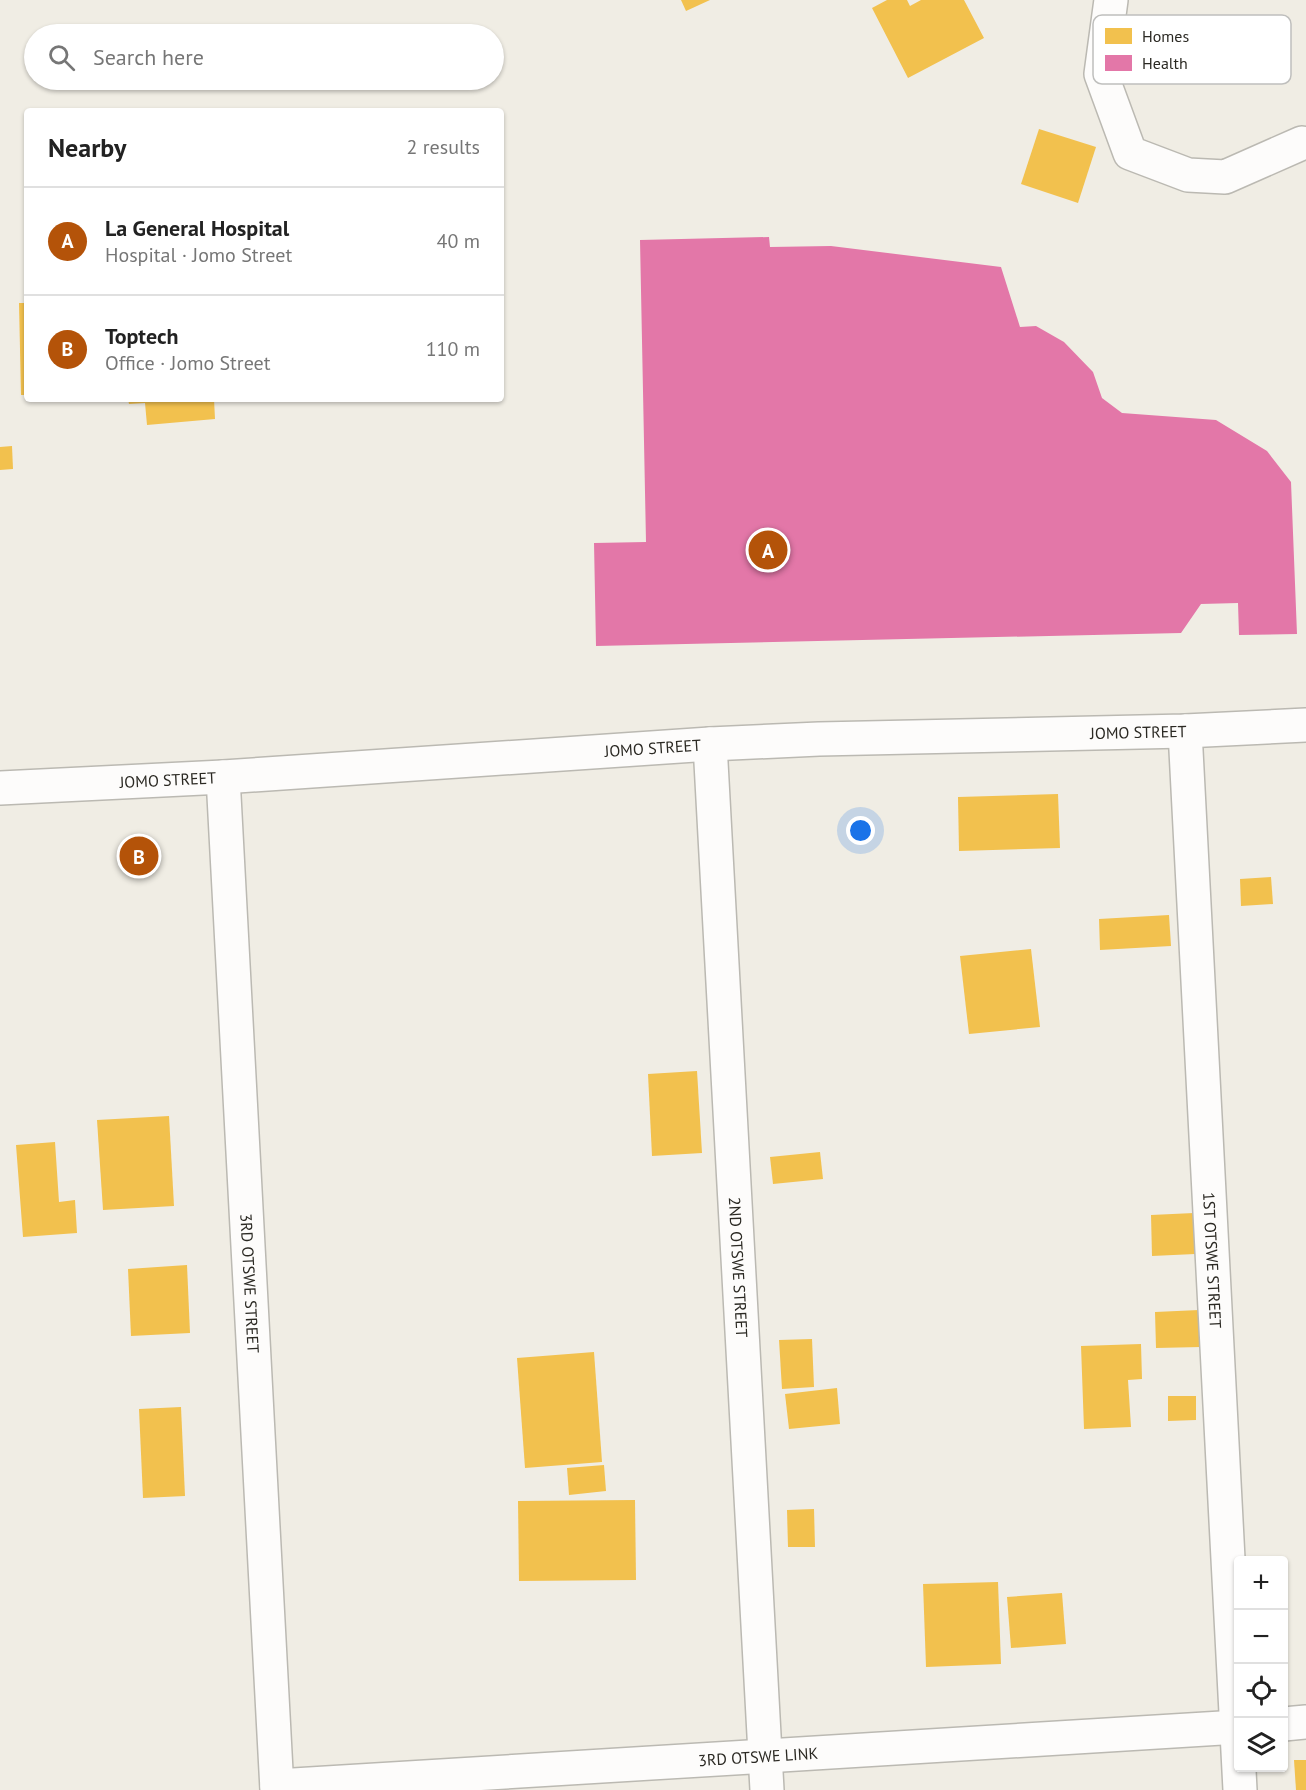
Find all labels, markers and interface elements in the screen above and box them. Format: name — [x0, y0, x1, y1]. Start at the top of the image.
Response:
legend — [1093, 15, 1291, 84]
search box — [24, 24, 504, 90]
text: Homes — [1142, 26, 1189, 46]
icon: search — [45, 41, 78, 74]
text: Search here — [93, 43, 204, 71]
text: Health — [1142, 53, 1188, 73]
text: Nearby — [48, 131, 126, 164]
text: 2 results — [407, 134, 480, 160]
text: La General Hospital — [105, 214, 289, 242]
text: A — [61, 228, 74, 254]
text: 40 m — [437, 228, 480, 254]
text: Hospital · Jomo Street — [105, 242, 292, 268]
text: Toptech — [105, 322, 179, 350]
text: B — [62, 336, 73, 362]
text: 110 m — [426, 336, 480, 362]
text: Office · Jomo Street — [105, 350, 271, 376]
pin: A — [748, 528, 788, 572]
street label: JOMO STREET — [1089, 721, 1187, 743]
street label: JOMO STREET — [603, 735, 702, 761]
street label: JOMO STREET — [118, 767, 217, 792]
your location — [846, 816, 875, 845]
pin: B — [120, 834, 158, 878]
street label: 1ST OTSWE STREET — [1199, 1192, 1226, 1329]
street label: 2ND OTSWE STREET — [725, 1196, 752, 1338]
street label: 3RD OTSWE STREET — [236, 1213, 264, 1354]
map controls — [1234, 1556, 1288, 1772]
button: + — [1234, 1556, 1288, 1610]
button: − — [1234, 1610, 1288, 1664]
button: locate — [1234, 1664, 1288, 1718]
button: layers — [1234, 1718, 1288, 1772]
street label: 3RD OTSWE LINK — [698, 1743, 819, 1770]

